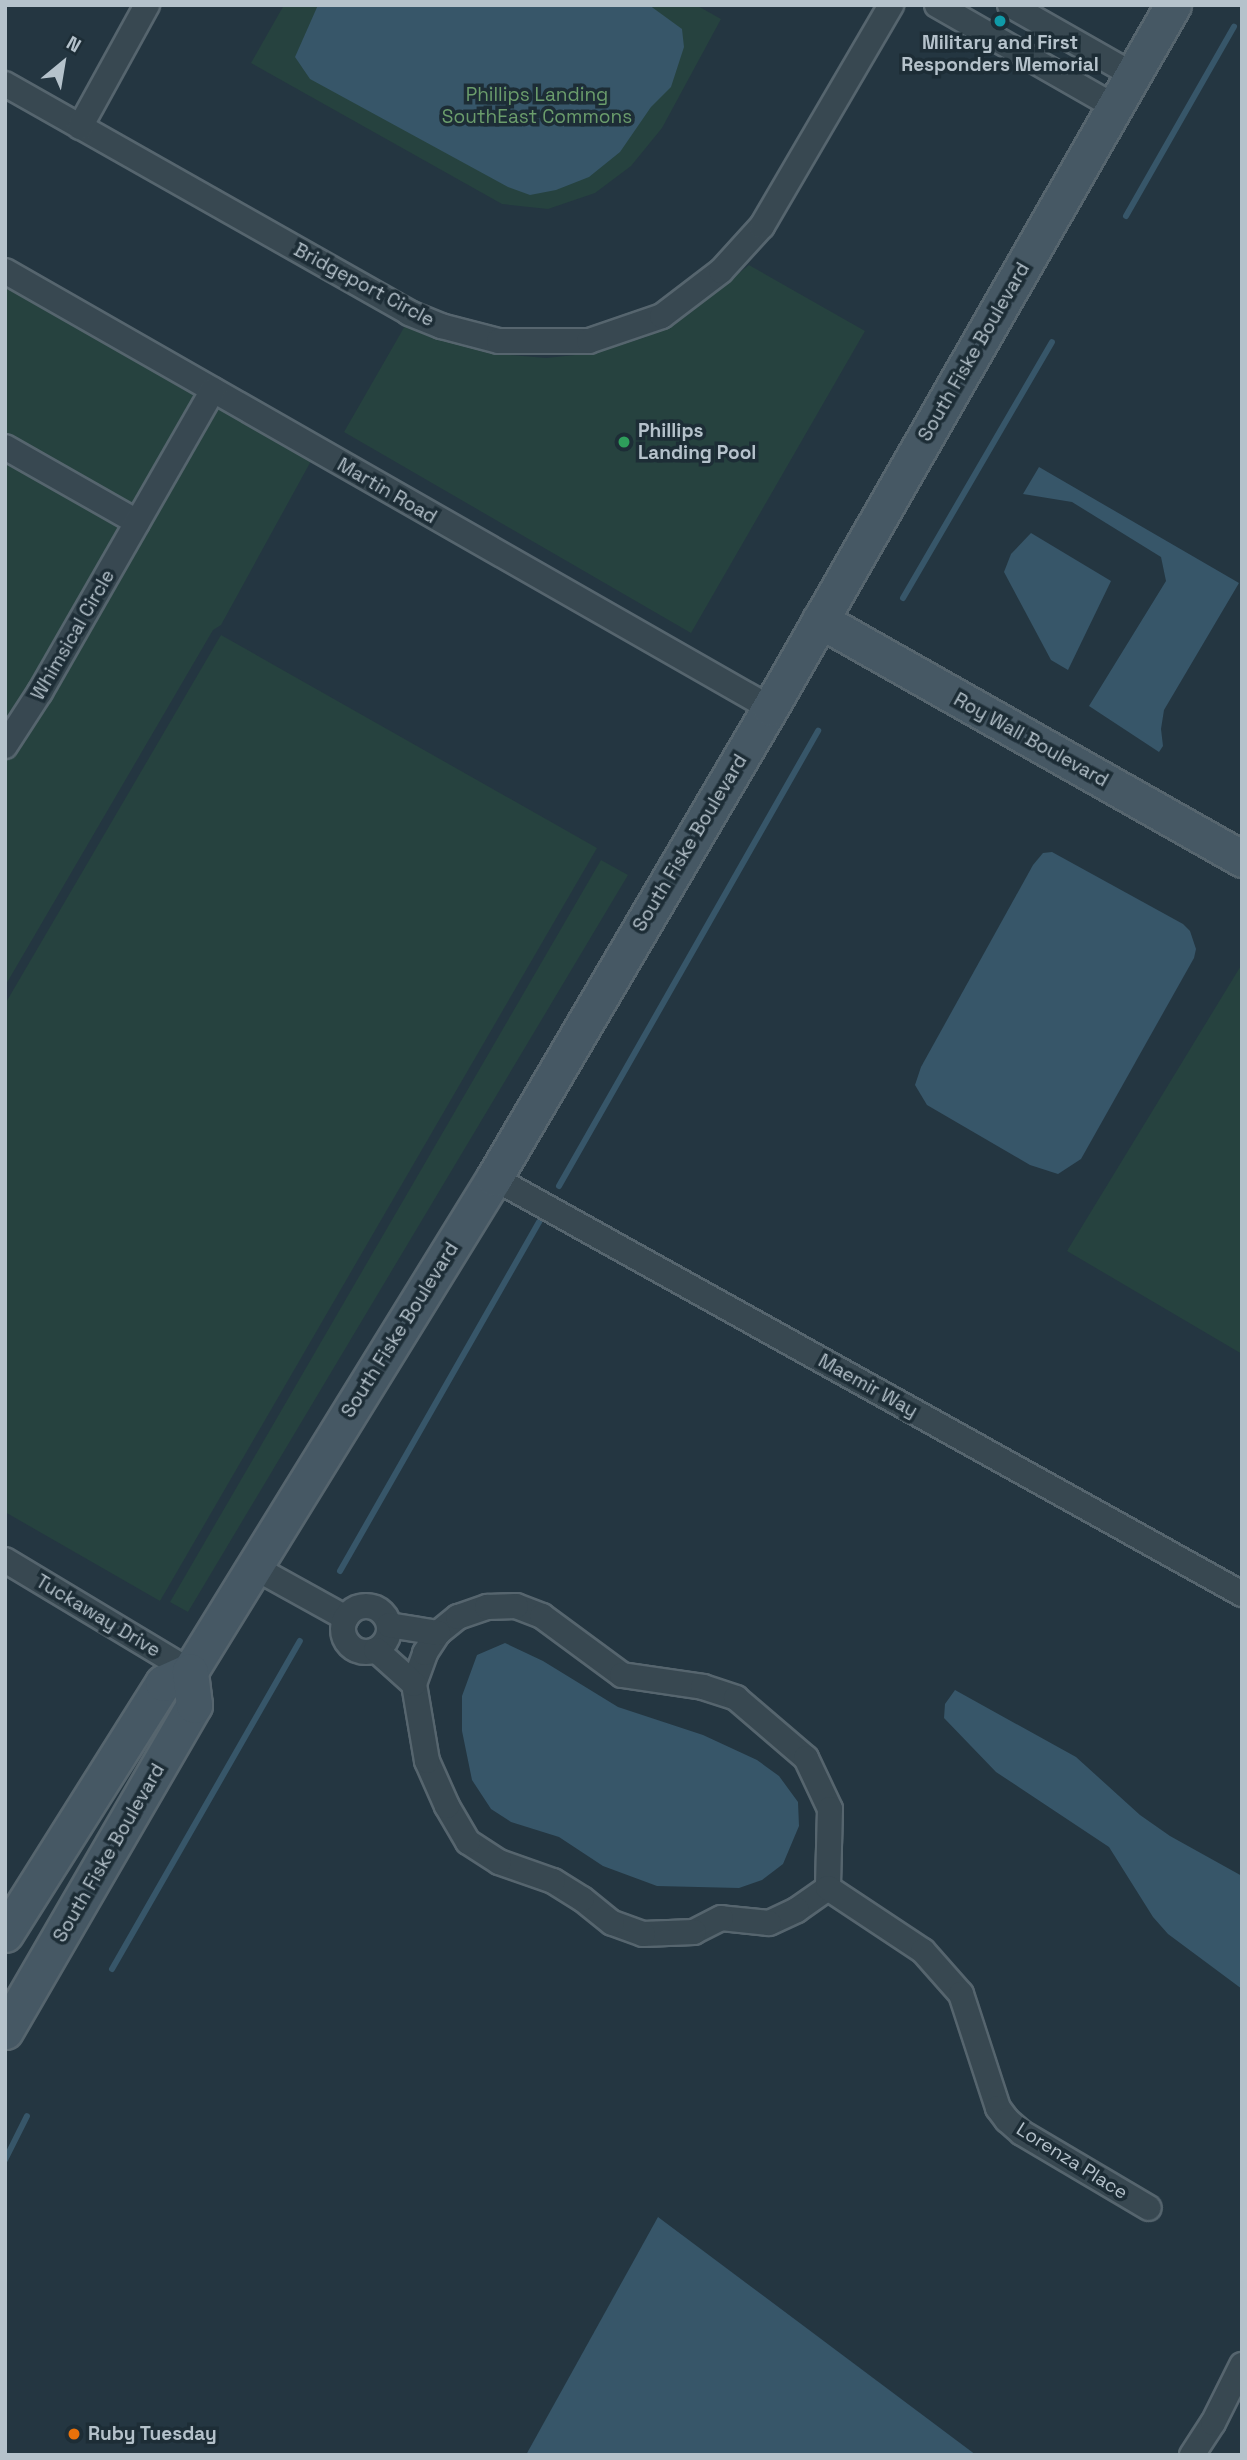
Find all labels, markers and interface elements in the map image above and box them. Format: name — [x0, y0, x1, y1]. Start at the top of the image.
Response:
marker: Military and First Responders Memorial — [992, 13, 1008, 29]
north arrow — [28, 28, 98, 98]
text: N — [62, 30, 86, 58]
place label: Military and First Responders Memorial — [901, 32, 1099, 76]
park label: Phillips Landing SouthEast Commons — [442, 84, 632, 128]
street label: Bridgeport Circle — [290, 238, 438, 332]
street label: South Fiske Boulevard — [914, 259, 1034, 445]
place label: Phillips Landing Pool — [638, 420, 756, 464]
marker: Phillips Landing Pool — [616, 434, 632, 450]
street label: Martin Road — [333, 453, 441, 529]
street label: Whimsical Circle — [26, 566, 120, 704]
street label: Roy Wall Boulevard — [950, 688, 1112, 792]
street label: South Fiske Boulevard — [628, 750, 752, 936]
street label: South Fiske Boulevard — [337, 1238, 463, 1422]
street label: Maemir Way — [814, 1349, 922, 1423]
street label: Tuckaway Drive — [32, 1570, 164, 1662]
street label: South Fiske Boulevard — [49, 1760, 169, 1946]
street label: Lorenza Place — [1012, 2118, 1132, 2204]
place label: Ruby Tuesday — [88, 2423, 217, 2445]
marker: Ruby Tuesday — [66, 2426, 82, 2442]

